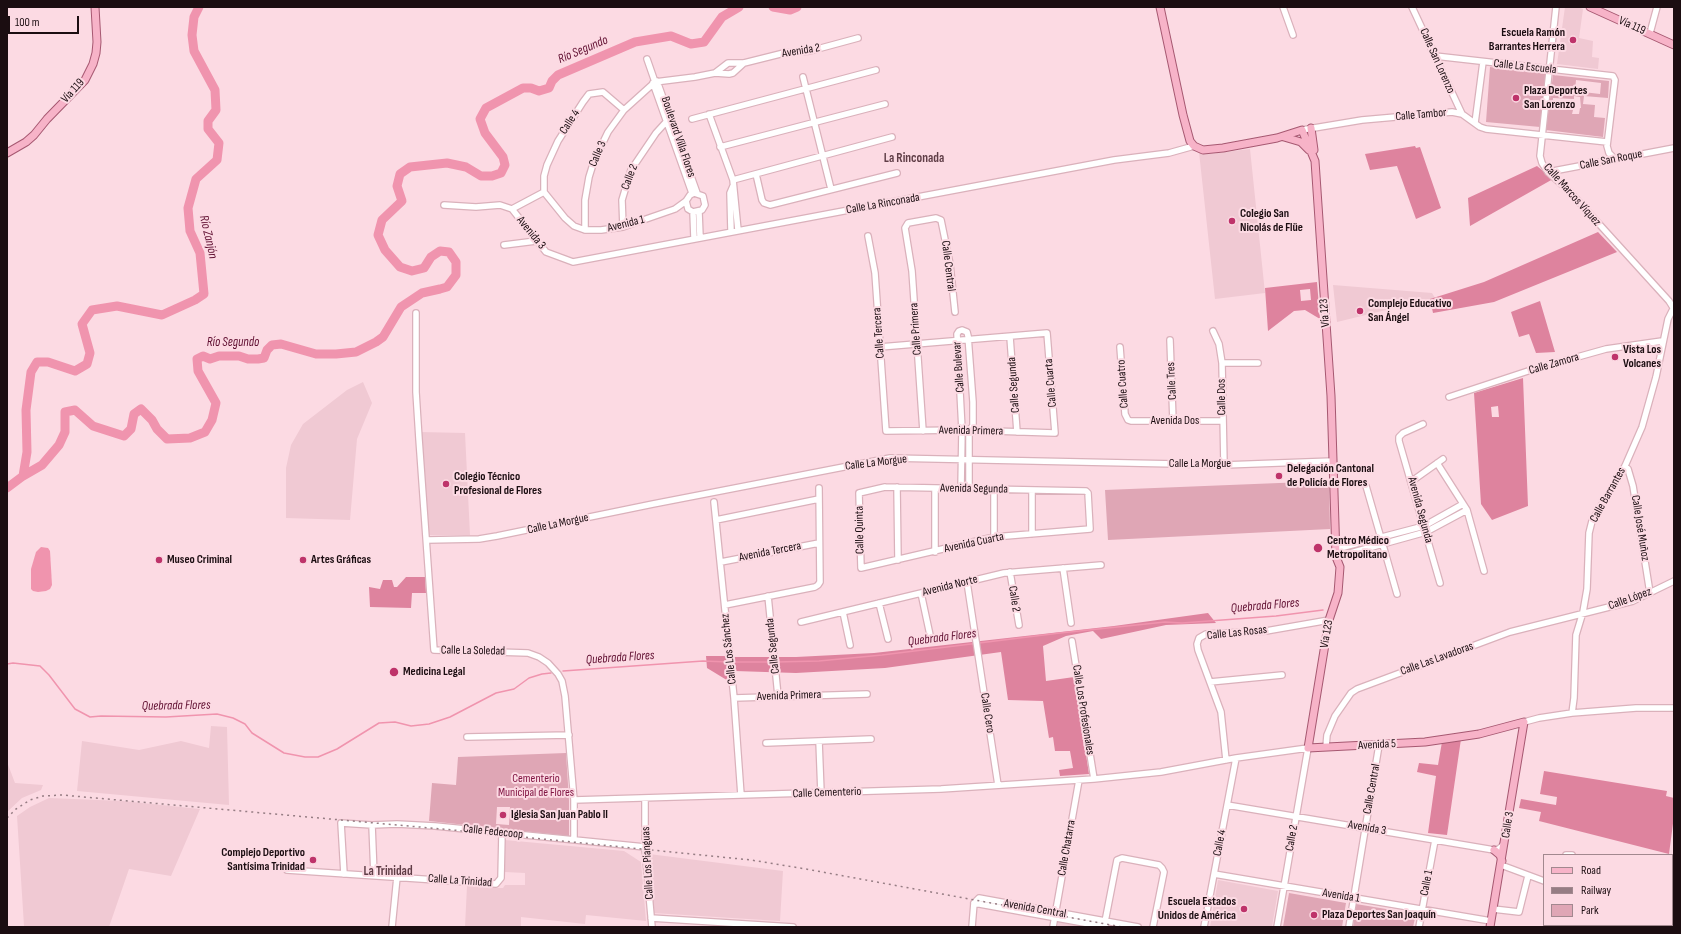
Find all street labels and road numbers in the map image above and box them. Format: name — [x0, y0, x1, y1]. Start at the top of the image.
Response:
street label: Vía 119 — [1616, 14, 1648, 38]
street label: Calle San Lorenzo — [1416, 26, 1458, 96]
street label: Avenida 2 — [781, 41, 821, 61]
street label: Calle La Escuela — [1493, 57, 1557, 77]
street label: Vía 119 — [58, 76, 88, 106]
street label: Boulevard Villa Flores — [657, 95, 699, 179]
street label: Calle Tambor — [1395, 106, 1447, 124]
street label: Calle 4 — [557, 107, 583, 137]
street label: Calle 3 — [586, 139, 610, 169]
street label: Calle San Roque — [1578, 147, 1644, 173]
street label: Calle Marcos Víquez — [1540, 161, 1604, 229]
street label: Calle 2 — [619, 162, 641, 192]
street label: Calle La Rinconada — [845, 190, 921, 218]
street label: Avenida 1 — [606, 212, 646, 236]
street label: Avenida 3 — [513, 214, 549, 252]
street label: Calle Central — [938, 240, 958, 292]
street label: Vía 123 — [1317, 298, 1333, 328]
street label: Calle Primera — [907, 302, 925, 356]
street label: Calle Tercera — [870, 307, 888, 359]
street label: Calle Bulevar — [950, 341, 968, 393]
street label: Calle Zamora — [1527, 350, 1581, 378]
street label: Calle Segunda — [1005, 357, 1023, 413]
street label: Calle Cuarta — [1042, 358, 1060, 408]
street label: Calle Cuatro — [1114, 359, 1132, 409]
street label: Calle Tres — [1164, 362, 1180, 400]
street label: Calle Dos — [1214, 379, 1230, 415]
street label: Avenida Dos — [1151, 414, 1199, 428]
street label: Avenida Primera — [939, 423, 1003, 439]
street label: Calle La Morgue — [844, 452, 908, 474]
street label: Calle La Morgue — [1169, 457, 1231, 471]
street label: Calle Barrantes — [1587, 465, 1629, 525]
street label: Avenida Segunda — [1404, 475, 1436, 545]
street label: Avenida Segunda — [940, 481, 1008, 497]
street label: Calle José Muñoz — [1628, 494, 1652, 562]
street label: Calle Quinta — [852, 506, 868, 554]
street label: Calle La Morgue — [526, 510, 590, 538]
street label: Avenida Cuarta — [943, 530, 1005, 556]
street label: Avenida Tercera — [738, 539, 802, 565]
street label: Avenida Norte — [921, 572, 979, 600]
street label: Calle 2 — [1005, 585, 1023, 613]
street label: Calle López — [1606, 585, 1654, 613]
street label: Calle Los Sánchez — [718, 613, 740, 685]
street label: Calle Segunda — [763, 617, 783, 675]
street label: Vía 123 — [1317, 619, 1337, 649]
street label: Calle Las Rosas — [1206, 623, 1268, 643]
street label: Calle Las Lavadoras — [1398, 639, 1476, 679]
street label: Calle La Soledad — [441, 643, 505, 659]
street label: Calle Los Profesionales — [1069, 664, 1097, 756]
street label: Avenida Primera — [757, 688, 821, 704]
street label: Calle Cero — [977, 692, 997, 734]
street label: Avenida 5 — [1358, 737, 1396, 753]
street label: Calle Central — [1360, 763, 1384, 815]
street label: Calle Cementerio — [792, 785, 862, 801]
street label: Calle 3 — [1499, 811, 1517, 839]
street label: Avenida 3 — [1347, 818, 1387, 838]
street label: Calle Chatarra — [1055, 819, 1079, 877]
street label: Calle Fedecoop — [462, 822, 524, 842]
street label: Calle 2 — [1283, 824, 1301, 852]
street label: Calle Los Pianguas — [639, 826, 657, 900]
street label: Calle 4 — [1210, 829, 1230, 857]
street label: Calle 1 — [1417, 869, 1437, 897]
street label: Calle La Trinidad — [428, 872, 492, 890]
street label: Avenida 1 — [1321, 886, 1361, 906]
street label: Avenida Central — [1003, 896, 1067, 922]

